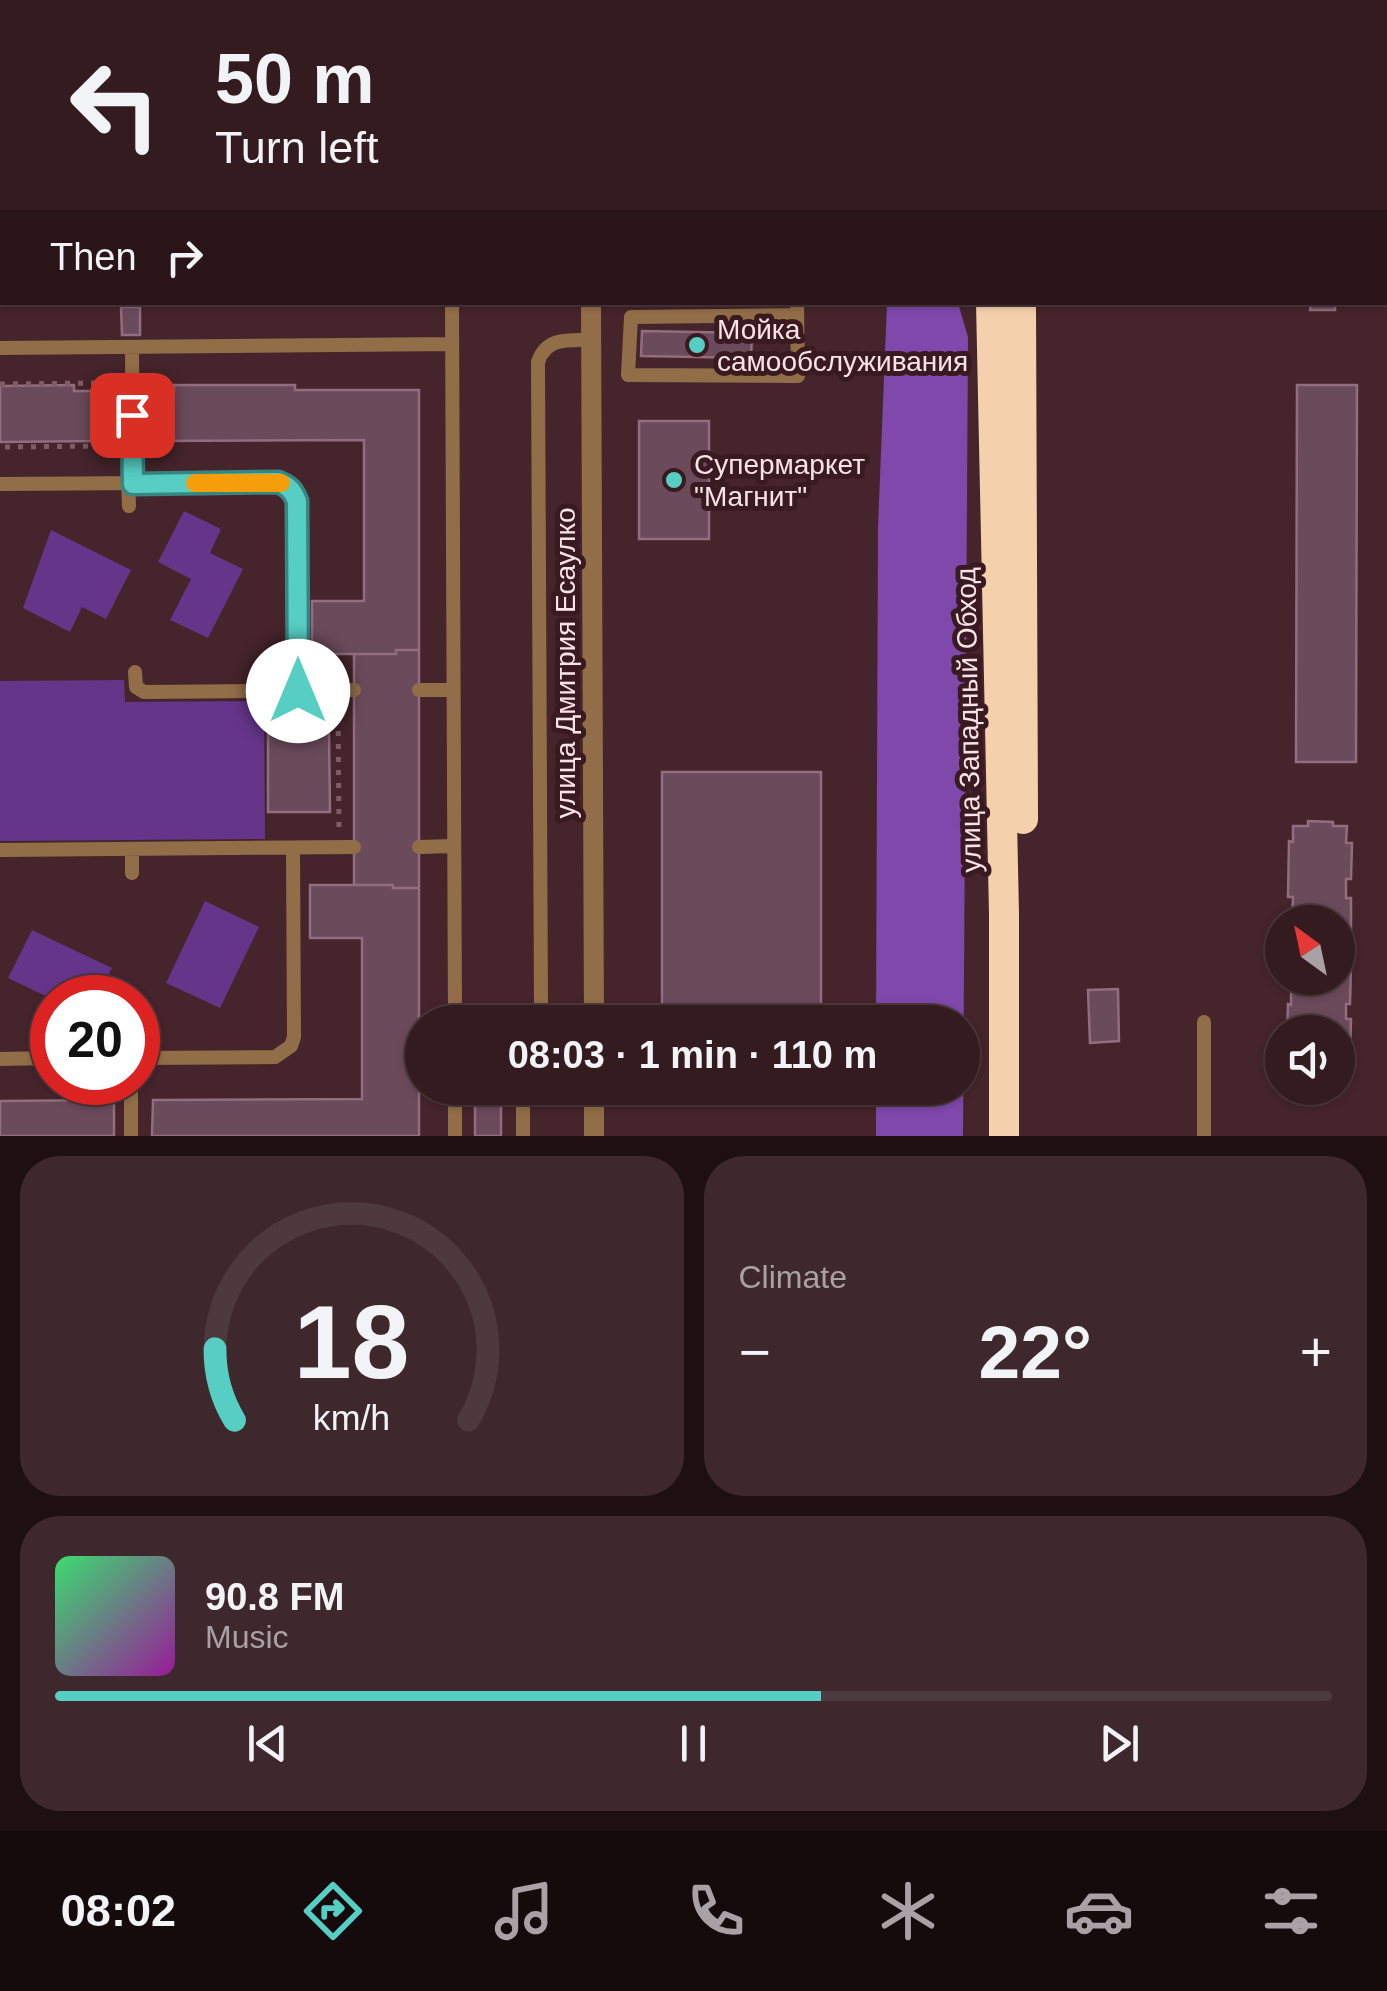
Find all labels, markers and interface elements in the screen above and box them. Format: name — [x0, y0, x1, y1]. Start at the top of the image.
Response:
icon: left — [50, 40, 180, 170]
text: 50 m — [215, 40, 375, 118]
text: Turn left — [215, 122, 378, 173]
icon: right — [157, 230, 212, 285]
text: Then — [50, 236, 137, 278]
place label: Мойка самообслуживания — [717, 314, 968, 377]
marker: Мойка самообслуживания — [686, 334, 708, 356]
pin — [90, 373, 175, 458]
icon: arrive — [105, 388, 160, 443]
place label: Супермаркет "Магнит" — [694, 449, 865, 512]
marker: Супермаркет "Магнит" — [663, 469, 685, 491]
street label: улица Дмитрия Есаулко — [550, 507, 581, 819]
street label: улица Западный Обход — [950, 567, 987, 873]
position arrow — [246, 639, 350, 743]
north arrow — [1265, 905, 1355, 995]
map controls — [1265, 905, 1355, 1105]
speed limit sign: 20 — [30, 975, 160, 1105]
button: sound — [1265, 1015, 1355, 1105]
text: 08:03 · 1 min · 110 m — [508, 1034, 877, 1076]
text: Climate — [739, 1259, 847, 1295]
text: 18 — [294, 1284, 410, 1400]
text: 22° — [979, 1310, 1092, 1394]
text: − — [739, 1321, 771, 1383]
text: + — [1300, 1321, 1332, 1383]
text: km/h — [313, 1398, 390, 1438]
text: 90.8 FM — [205, 1576, 344, 1618]
text: Music — [205, 1619, 289, 1655]
icon: previous — [240, 1716, 295, 1771]
icon: pause — [666, 1716, 721, 1771]
icon: next — [1092, 1716, 1147, 1771]
icon: directions — [298, 1876, 368, 1946]
icon: music — [489, 1876, 559, 1946]
icon: phone — [681, 1876, 751, 1946]
icon: climate — [873, 1876, 943, 1946]
icon: car — [1064, 1876, 1134, 1946]
icon: filters — [1256, 1876, 1326, 1946]
text: 08:02 — [61, 1885, 176, 1936]

